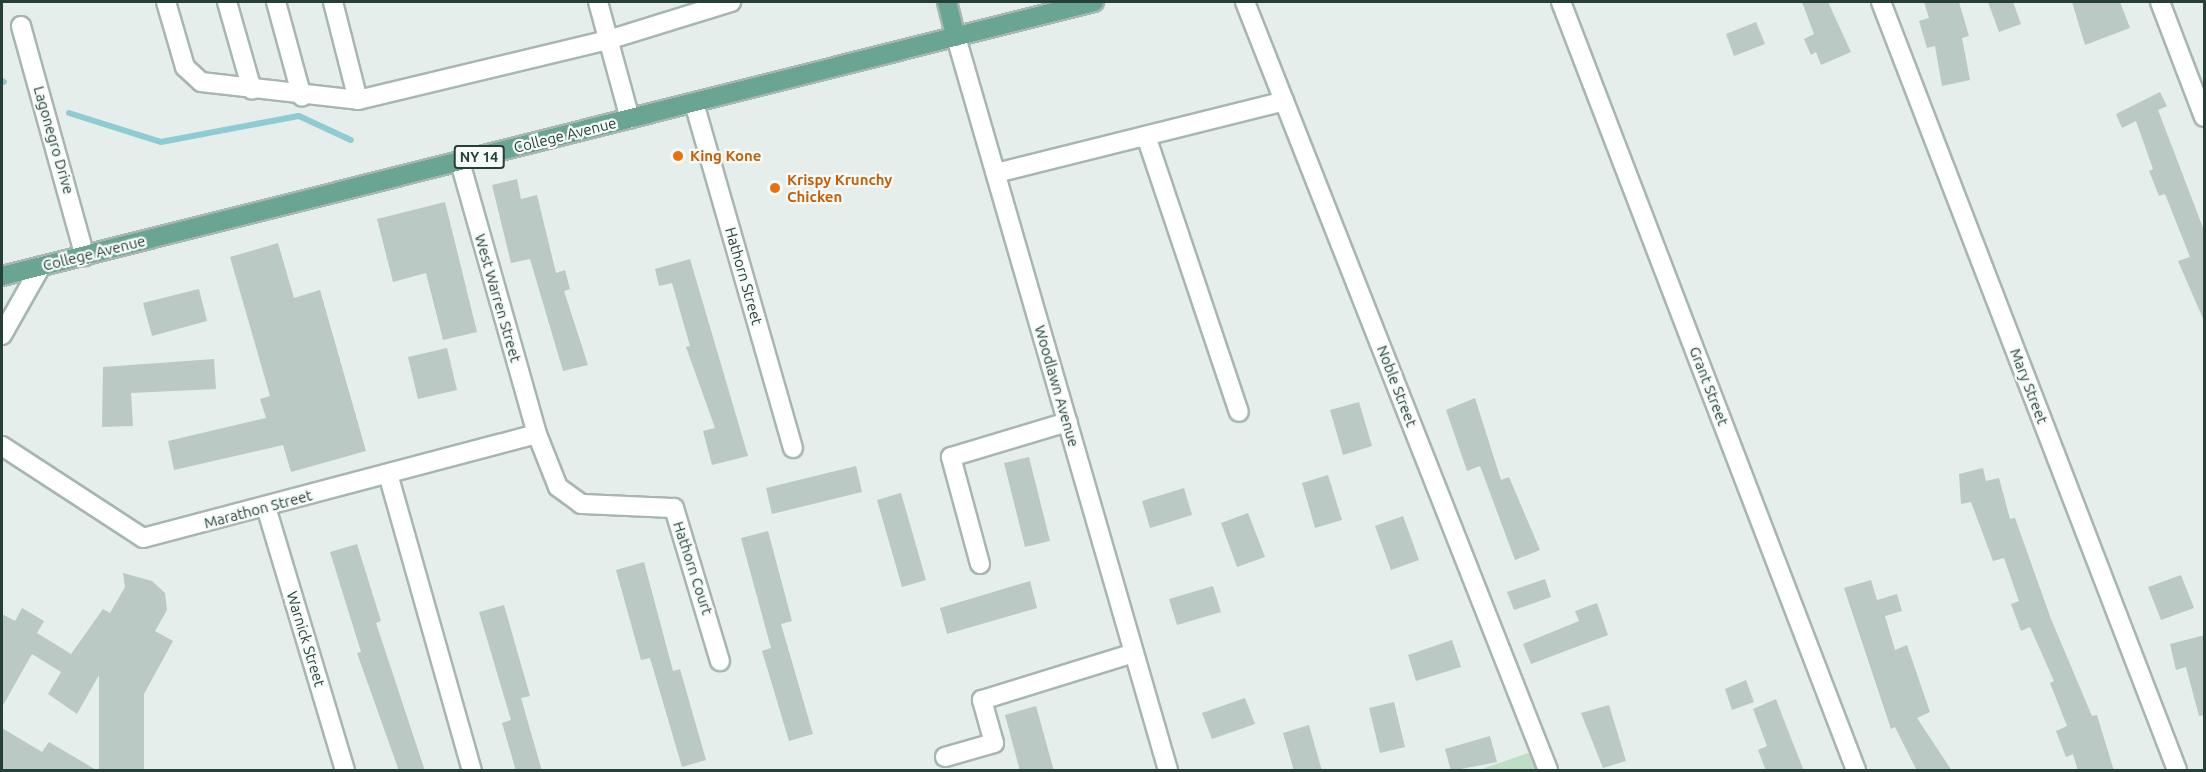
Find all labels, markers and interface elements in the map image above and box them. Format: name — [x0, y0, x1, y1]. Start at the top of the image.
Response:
street label: Lagonegro Drive — [30, 84, 78, 196]
street label: College Avenue — [512, 114, 618, 156]
road number: NY 14 — [454, 146, 504, 168]
place label: King Kone — [690, 147, 761, 165]
marker: King Kone — [671, 149, 685, 163]
place label: Krispy Krunchy Chicken — [787, 170, 892, 205]
marker: Krispy Krunchy Chicken — [768, 181, 782, 195]
street label: Hathorn Street — [721, 225, 767, 327]
street label: College Avenue — [41, 232, 147, 274]
street label: West Warren Street — [471, 232, 525, 364]
street label: Woodlawn Avenue — [1031, 323, 1083, 449]
street label: Noble Street — [1373, 343, 1421, 429]
street label: Grant Street — [1686, 344, 1732, 428]
street label: Mary Street — [2006, 346, 2052, 426]
street label: Marathon Street — [202, 486, 314, 532]
street label: Hathorn Court — [669, 519, 717, 617]
street label: Warnick Street — [283, 589, 329, 689]

